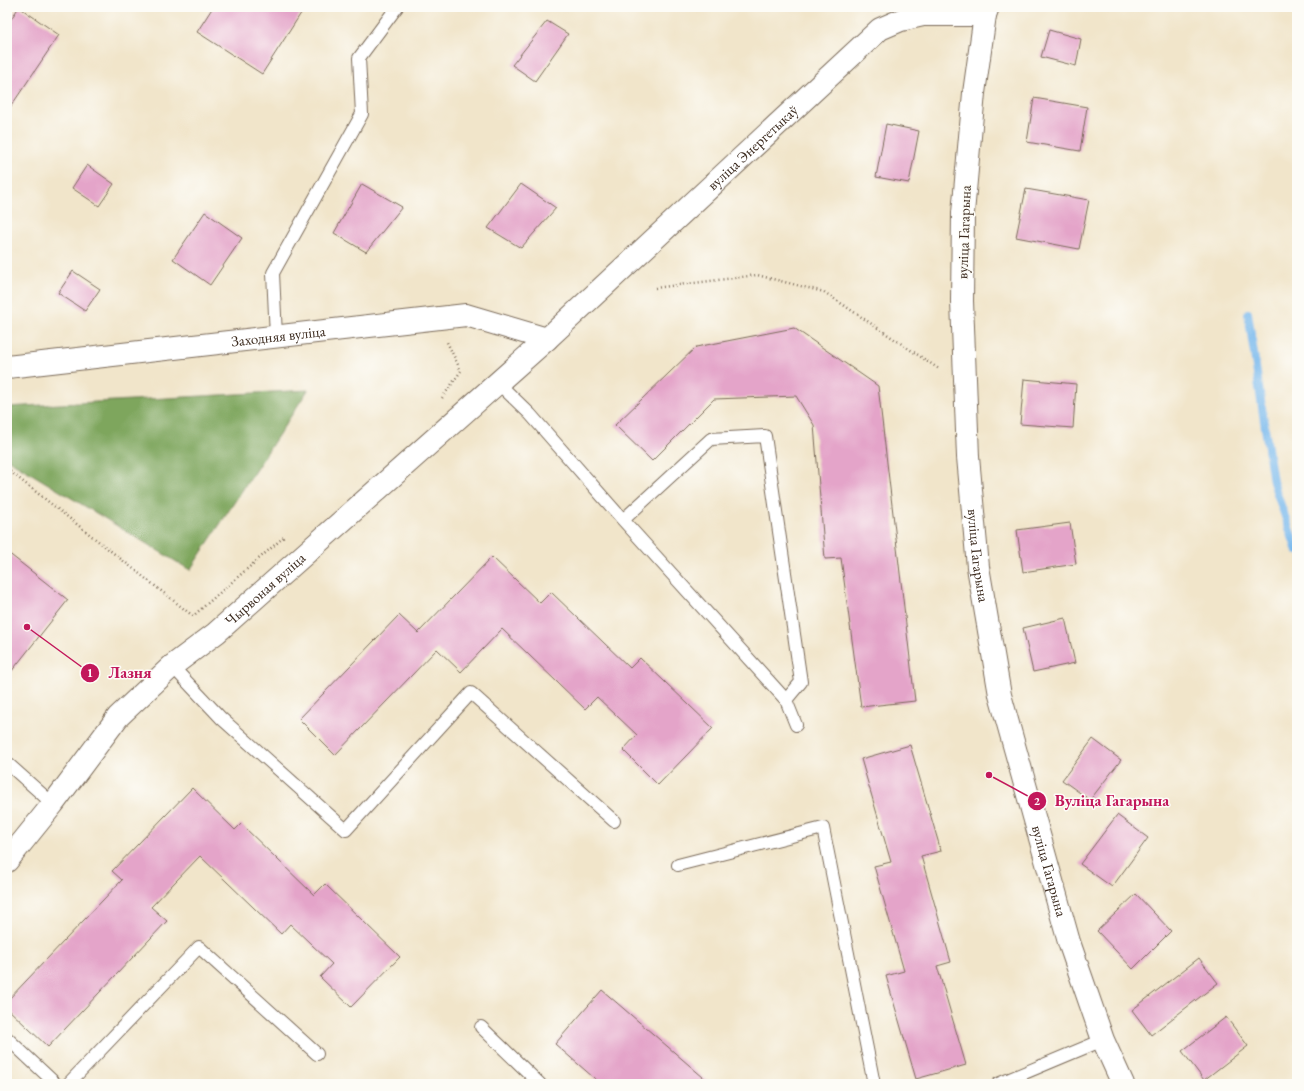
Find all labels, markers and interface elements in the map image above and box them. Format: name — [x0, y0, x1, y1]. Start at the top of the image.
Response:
street label: вуліца Энергетыкаў — [703, 100, 802, 194]
street label: вуліца Гагарына — [952, 185, 975, 279]
street label: Заходняя вуліца — [230, 321, 326, 351]
street label: вуліца Гагарына — [964, 508, 994, 604]
street label: Чырвоная вуліца — [221, 548, 309, 630]
callout: Лазня — [80, 659, 159, 687]
text: Лазня — [108, 662, 152, 683]
text: 1 — [87, 665, 93, 681]
callout: Вуліца Гагарына — [1027, 787, 1177, 815]
text: Вуліца Гагарына — [1055, 790, 1170, 811]
text: 2 — [1034, 793, 1041, 809]
street label: вуліца Гагарына — [1028, 823, 1071, 919]

